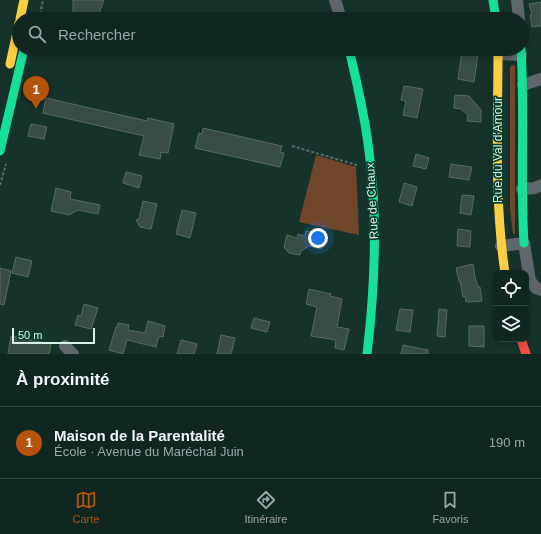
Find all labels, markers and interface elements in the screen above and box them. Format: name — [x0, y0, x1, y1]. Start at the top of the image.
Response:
search box — [12, 12, 529, 56]
icon: search — [26, 23, 48, 45]
text: Rechercher — [58, 26, 136, 43]
pin: 1 — [23, 76, 49, 109]
street label: Rue du Val d'Amour — [491, 97, 505, 203]
street label: Rue de Chaux — [363, 162, 381, 240]
your location — [308, 228, 328, 248]
map controls — [493, 270, 529, 342]
button: locate — [493, 270, 529, 306]
button: layers — [493, 306, 529, 342]
scale bar — [12, 326, 95, 345]
text: 50 m — [18, 329, 42, 341]
text: À proximité — [16, 370, 110, 389]
text: Maison de la Parentalité — [54, 427, 225, 444]
text: 1 — [25, 435, 33, 450]
text: 190 m — [489, 435, 525, 450]
text: École · Avenue du Maréchal Juin — [54, 444, 244, 459]
tab: Carte — [73, 489, 99, 525]
tab: Itinéraire — [245, 489, 287, 525]
tab: Favoris — [432, 489, 468, 525]

